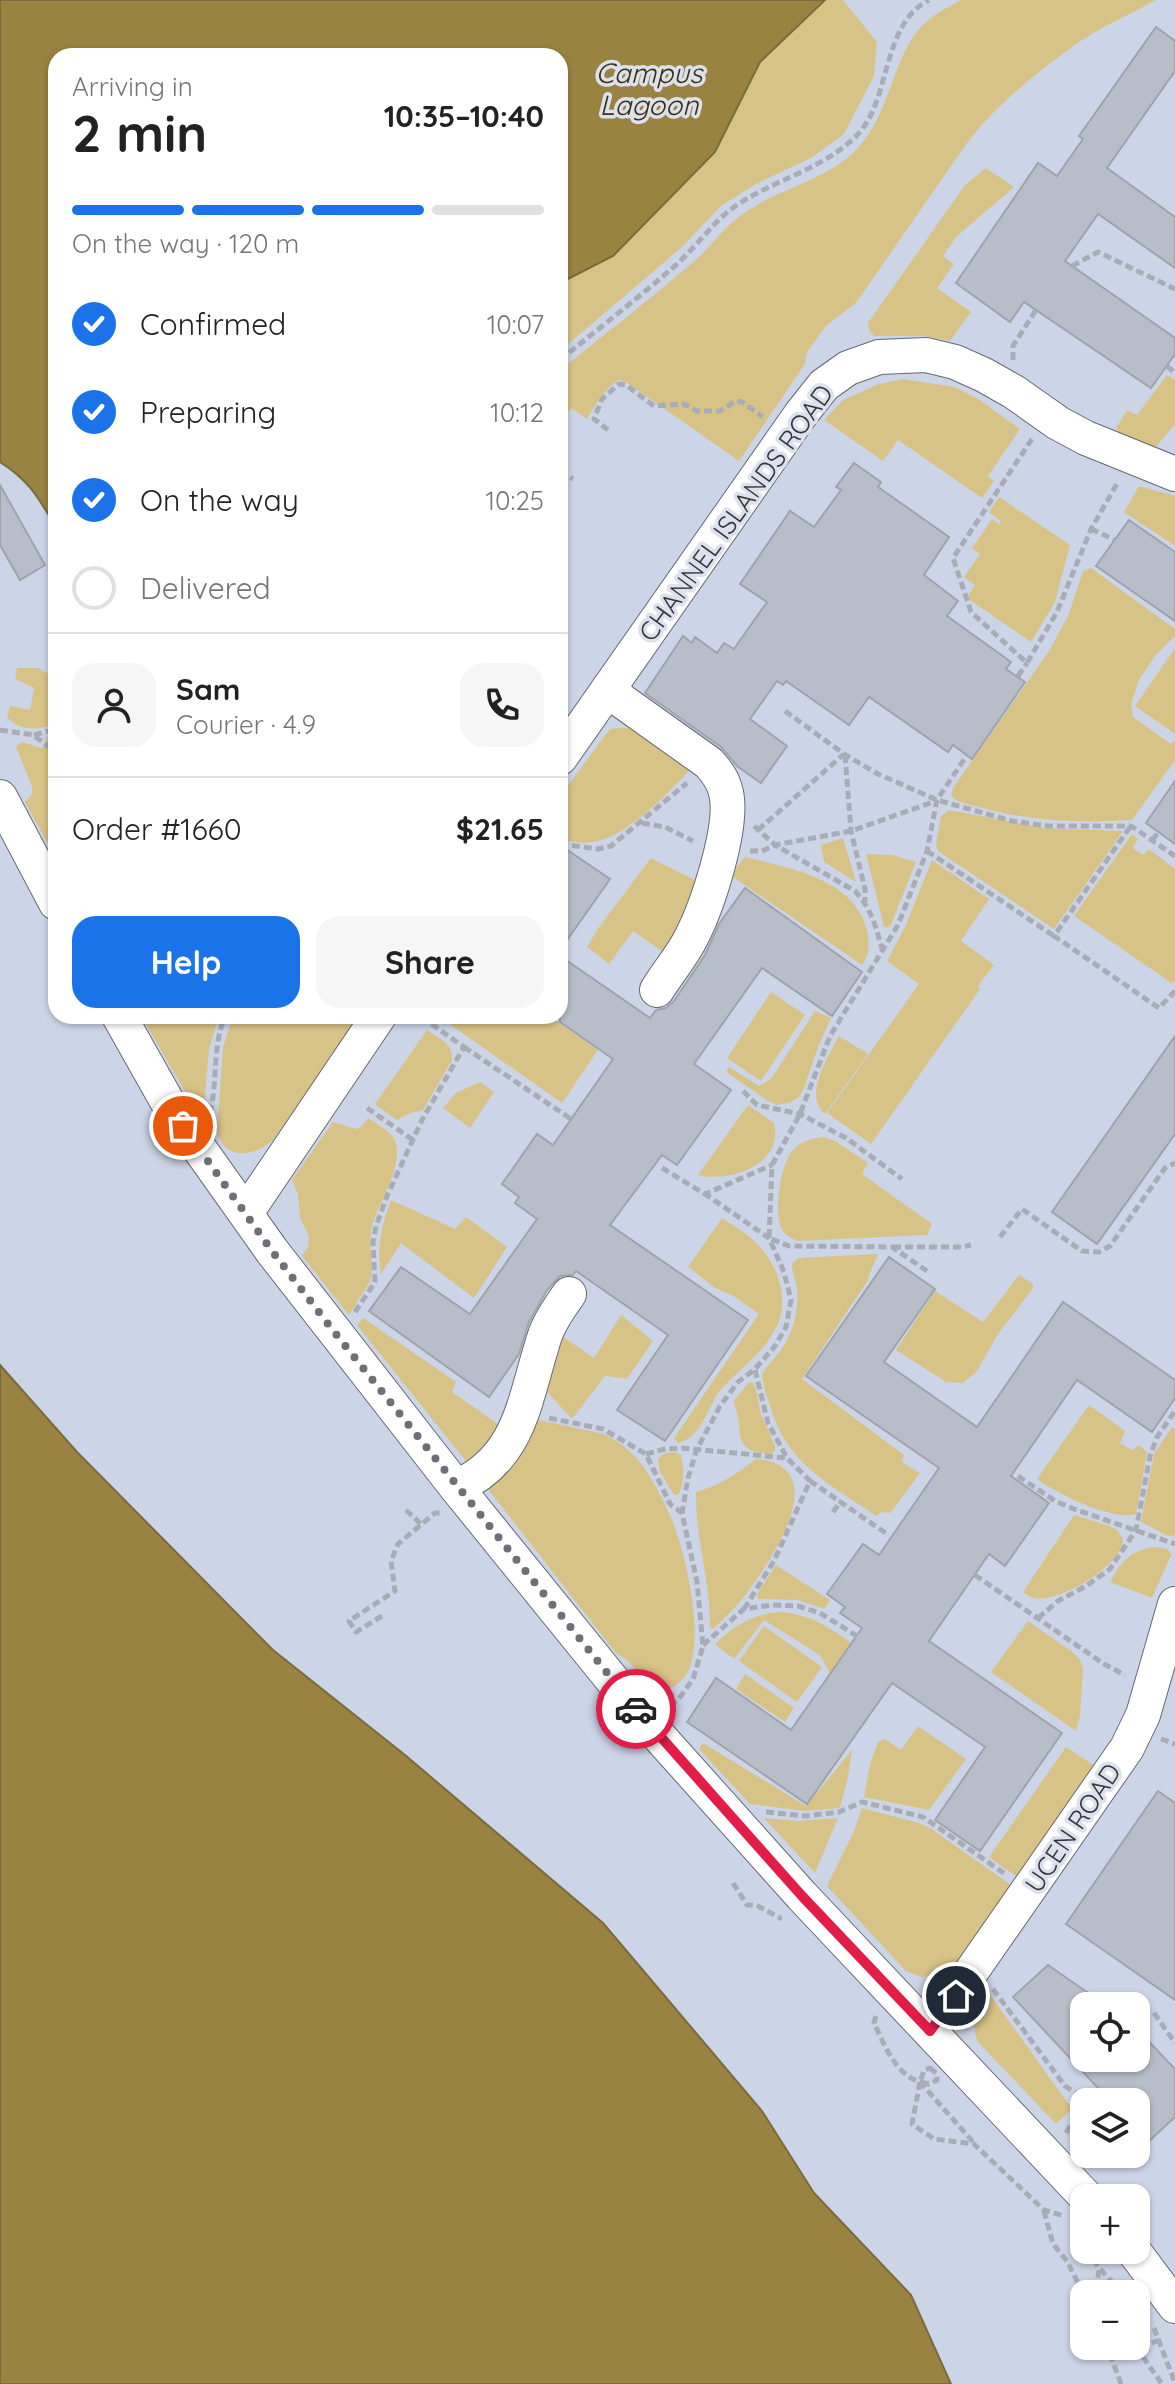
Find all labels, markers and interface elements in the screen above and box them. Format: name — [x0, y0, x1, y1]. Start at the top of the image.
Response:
water label: Campus Lagoon — [596, 55, 704, 122]
text: Arriving in — [72, 70, 193, 103]
text: 10:35–10:40 — [384, 97, 544, 135]
text: 2 min — [72, 100, 207, 165]
text: On the way · 120 m — [72, 227, 299, 260]
icon: check — [72, 302, 116, 346]
text: Confirmed — [140, 305, 286, 343]
text: 10:07 — [487, 308, 544, 341]
street label: CHANNEL ISLANDS ROAD — [631, 378, 840, 648]
icon: check — [72, 390, 116, 434]
text: Preparing — [140, 393, 276, 431]
text: 10:12 — [490, 396, 544, 429]
icon: check — [72, 478, 116, 522]
text: On the way — [140, 481, 299, 519]
text: 10:25 — [485, 484, 544, 517]
text: Delivered — [140, 569, 271, 607]
button: person — [72, 663, 156, 747]
button: phone — [460, 663, 544, 747]
text: Sam — [176, 670, 240, 708]
text: Courier · 4.9 — [176, 708, 316, 741]
text: Order #1660 — [72, 810, 242, 848]
text: $21.65 — [456, 810, 544, 848]
button: Help — [72, 916, 300, 1008]
button: Share — [316, 916, 544, 1008]
pin — [149, 1092, 217, 1160]
icon: bag — [161, 1104, 205, 1148]
courier — [596, 1669, 676, 1749]
icon: car — [614, 1687, 658, 1731]
street label: UCEN ROAD — [1017, 1757, 1128, 1899]
pin — [922, 1962, 990, 2030]
icon: home — [934, 1974, 978, 2018]
map controls — [1070, 1992, 1150, 2360]
button: locate — [1070, 1992, 1150, 2072]
button: layers — [1070, 2088, 1150, 2168]
button: + — [1070, 2184, 1150, 2264]
button: − — [1070, 2280, 1150, 2360]

